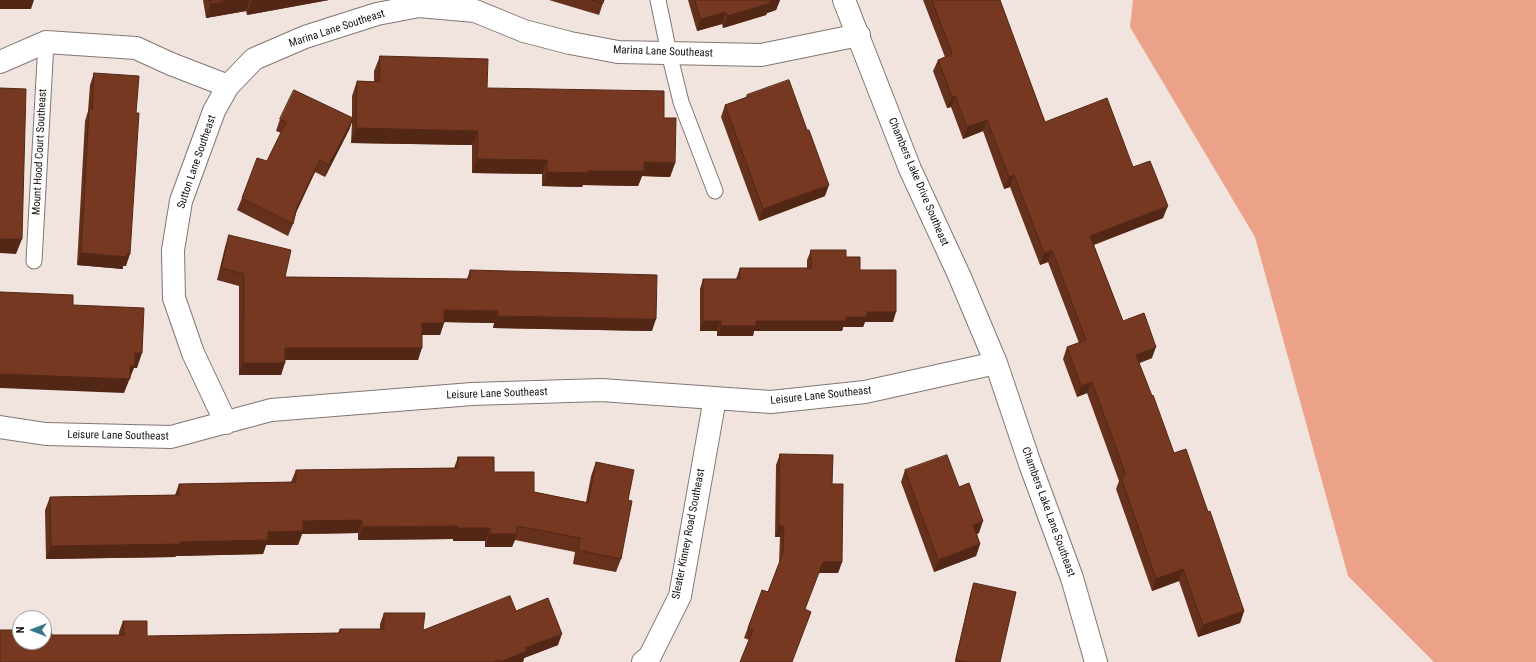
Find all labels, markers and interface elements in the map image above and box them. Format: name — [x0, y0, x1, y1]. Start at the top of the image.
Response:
street label: Marina Lane Southeast — [287, 7, 387, 51]
street label: Marina Lane Southeast — [613, 44, 713, 60]
street label: Mount Hood Court Southeast — [30, 89, 50, 215]
street label: Sutton Lane Southeast — [175, 113, 219, 211]
street label: Chambers Lake Drive Southeast — [885, 116, 951, 248]
street label: Leisure Lane Southeast — [770, 384, 872, 408]
street label: Leisure Lane Southeast — [446, 386, 548, 402]
street label: Leisure Lane Southeast — [67, 429, 169, 443]
street label: Chambers Lake Lane Southeast — [1018, 445, 1078, 579]
street label: Sleater Kinney Road Southeast — [670, 468, 708, 600]
north arrow — [12, 610, 52, 650]
text: N — [14, 627, 27, 633]

